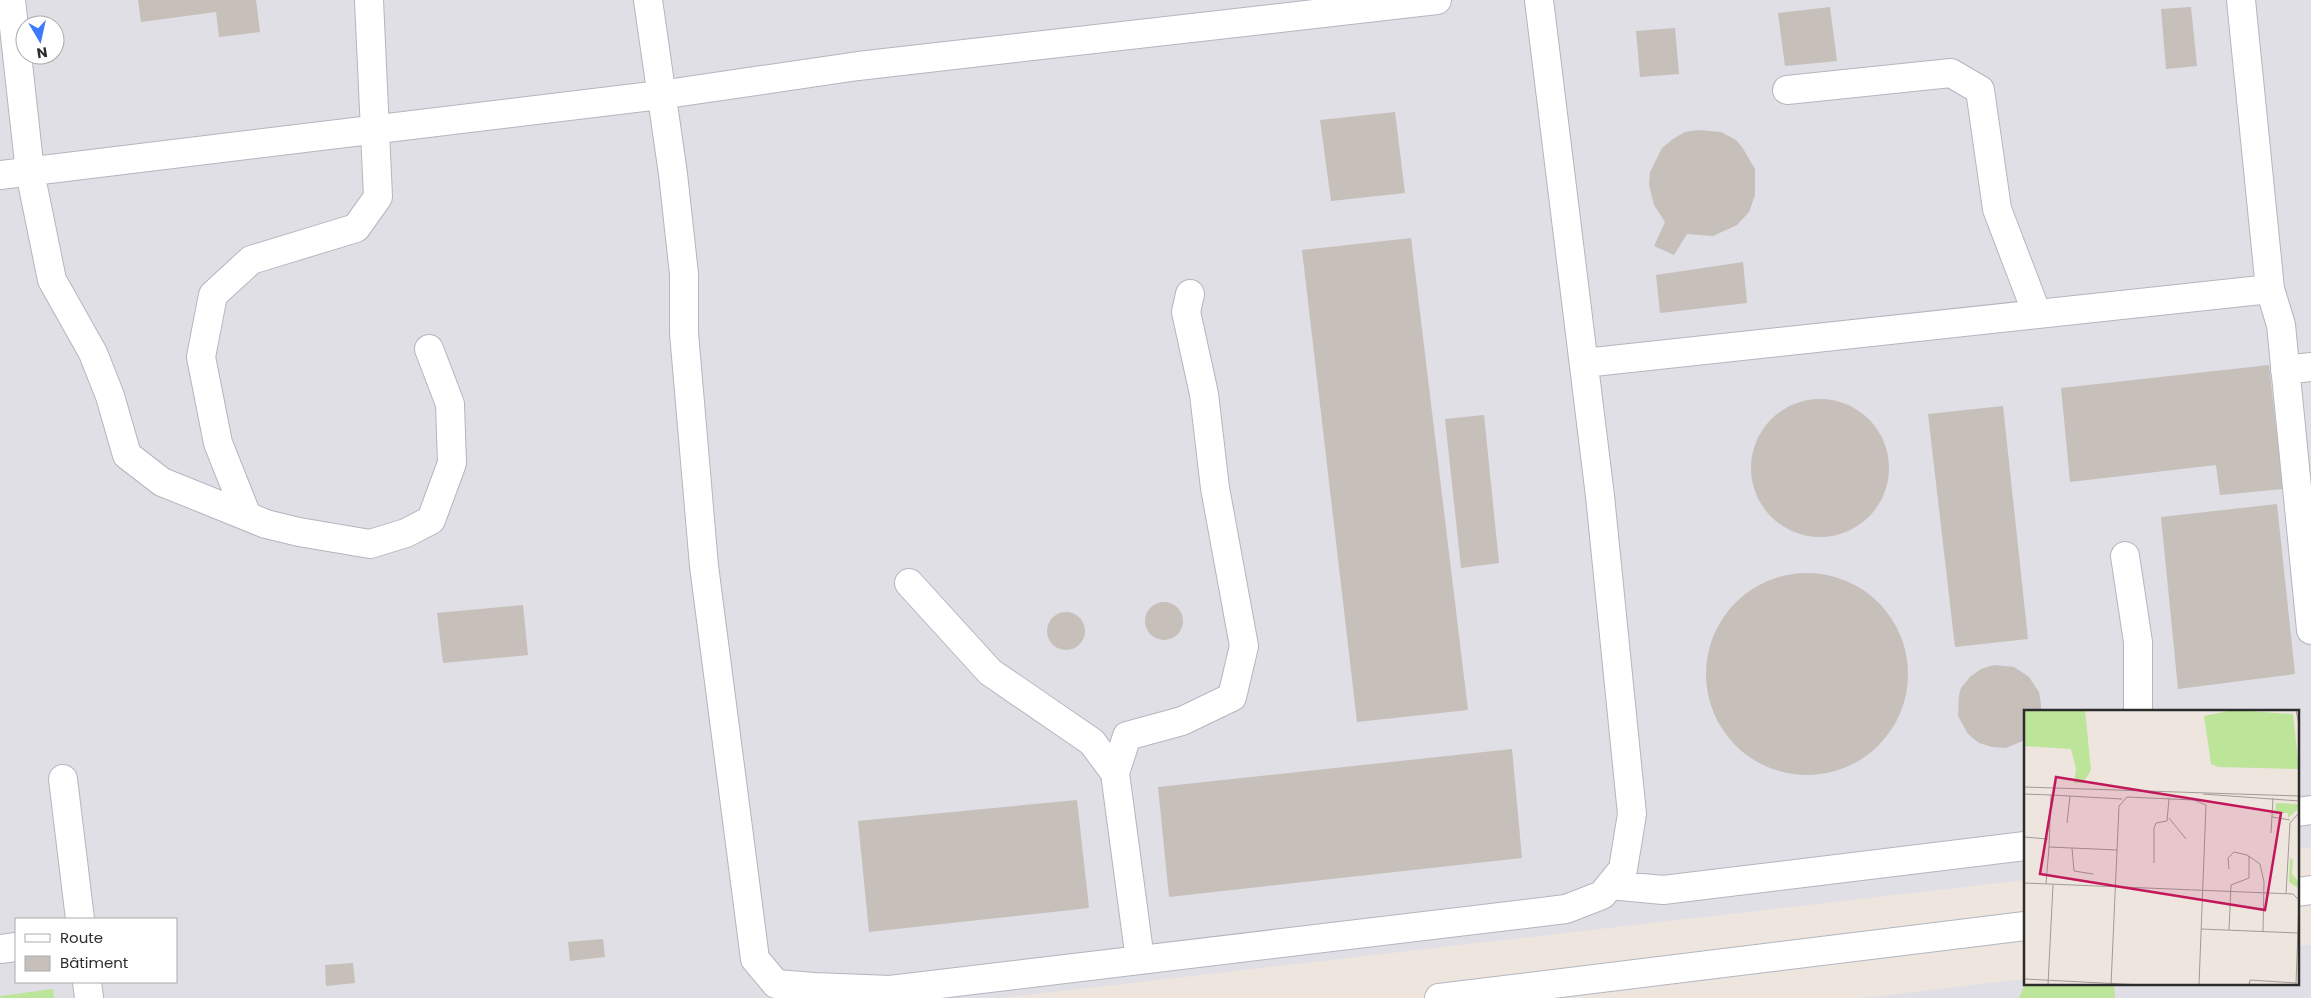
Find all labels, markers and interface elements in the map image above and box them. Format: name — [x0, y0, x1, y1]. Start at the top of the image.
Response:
north arrow — [15, 15, 65, 65]
text: N — [35, 42, 49, 64]
inset map — [2024, 710, 2298, 986]
legend — [15, 918, 178, 983]
text: Route — [60, 927, 103, 948]
text: Bâtiment — [60, 952, 128, 973]

